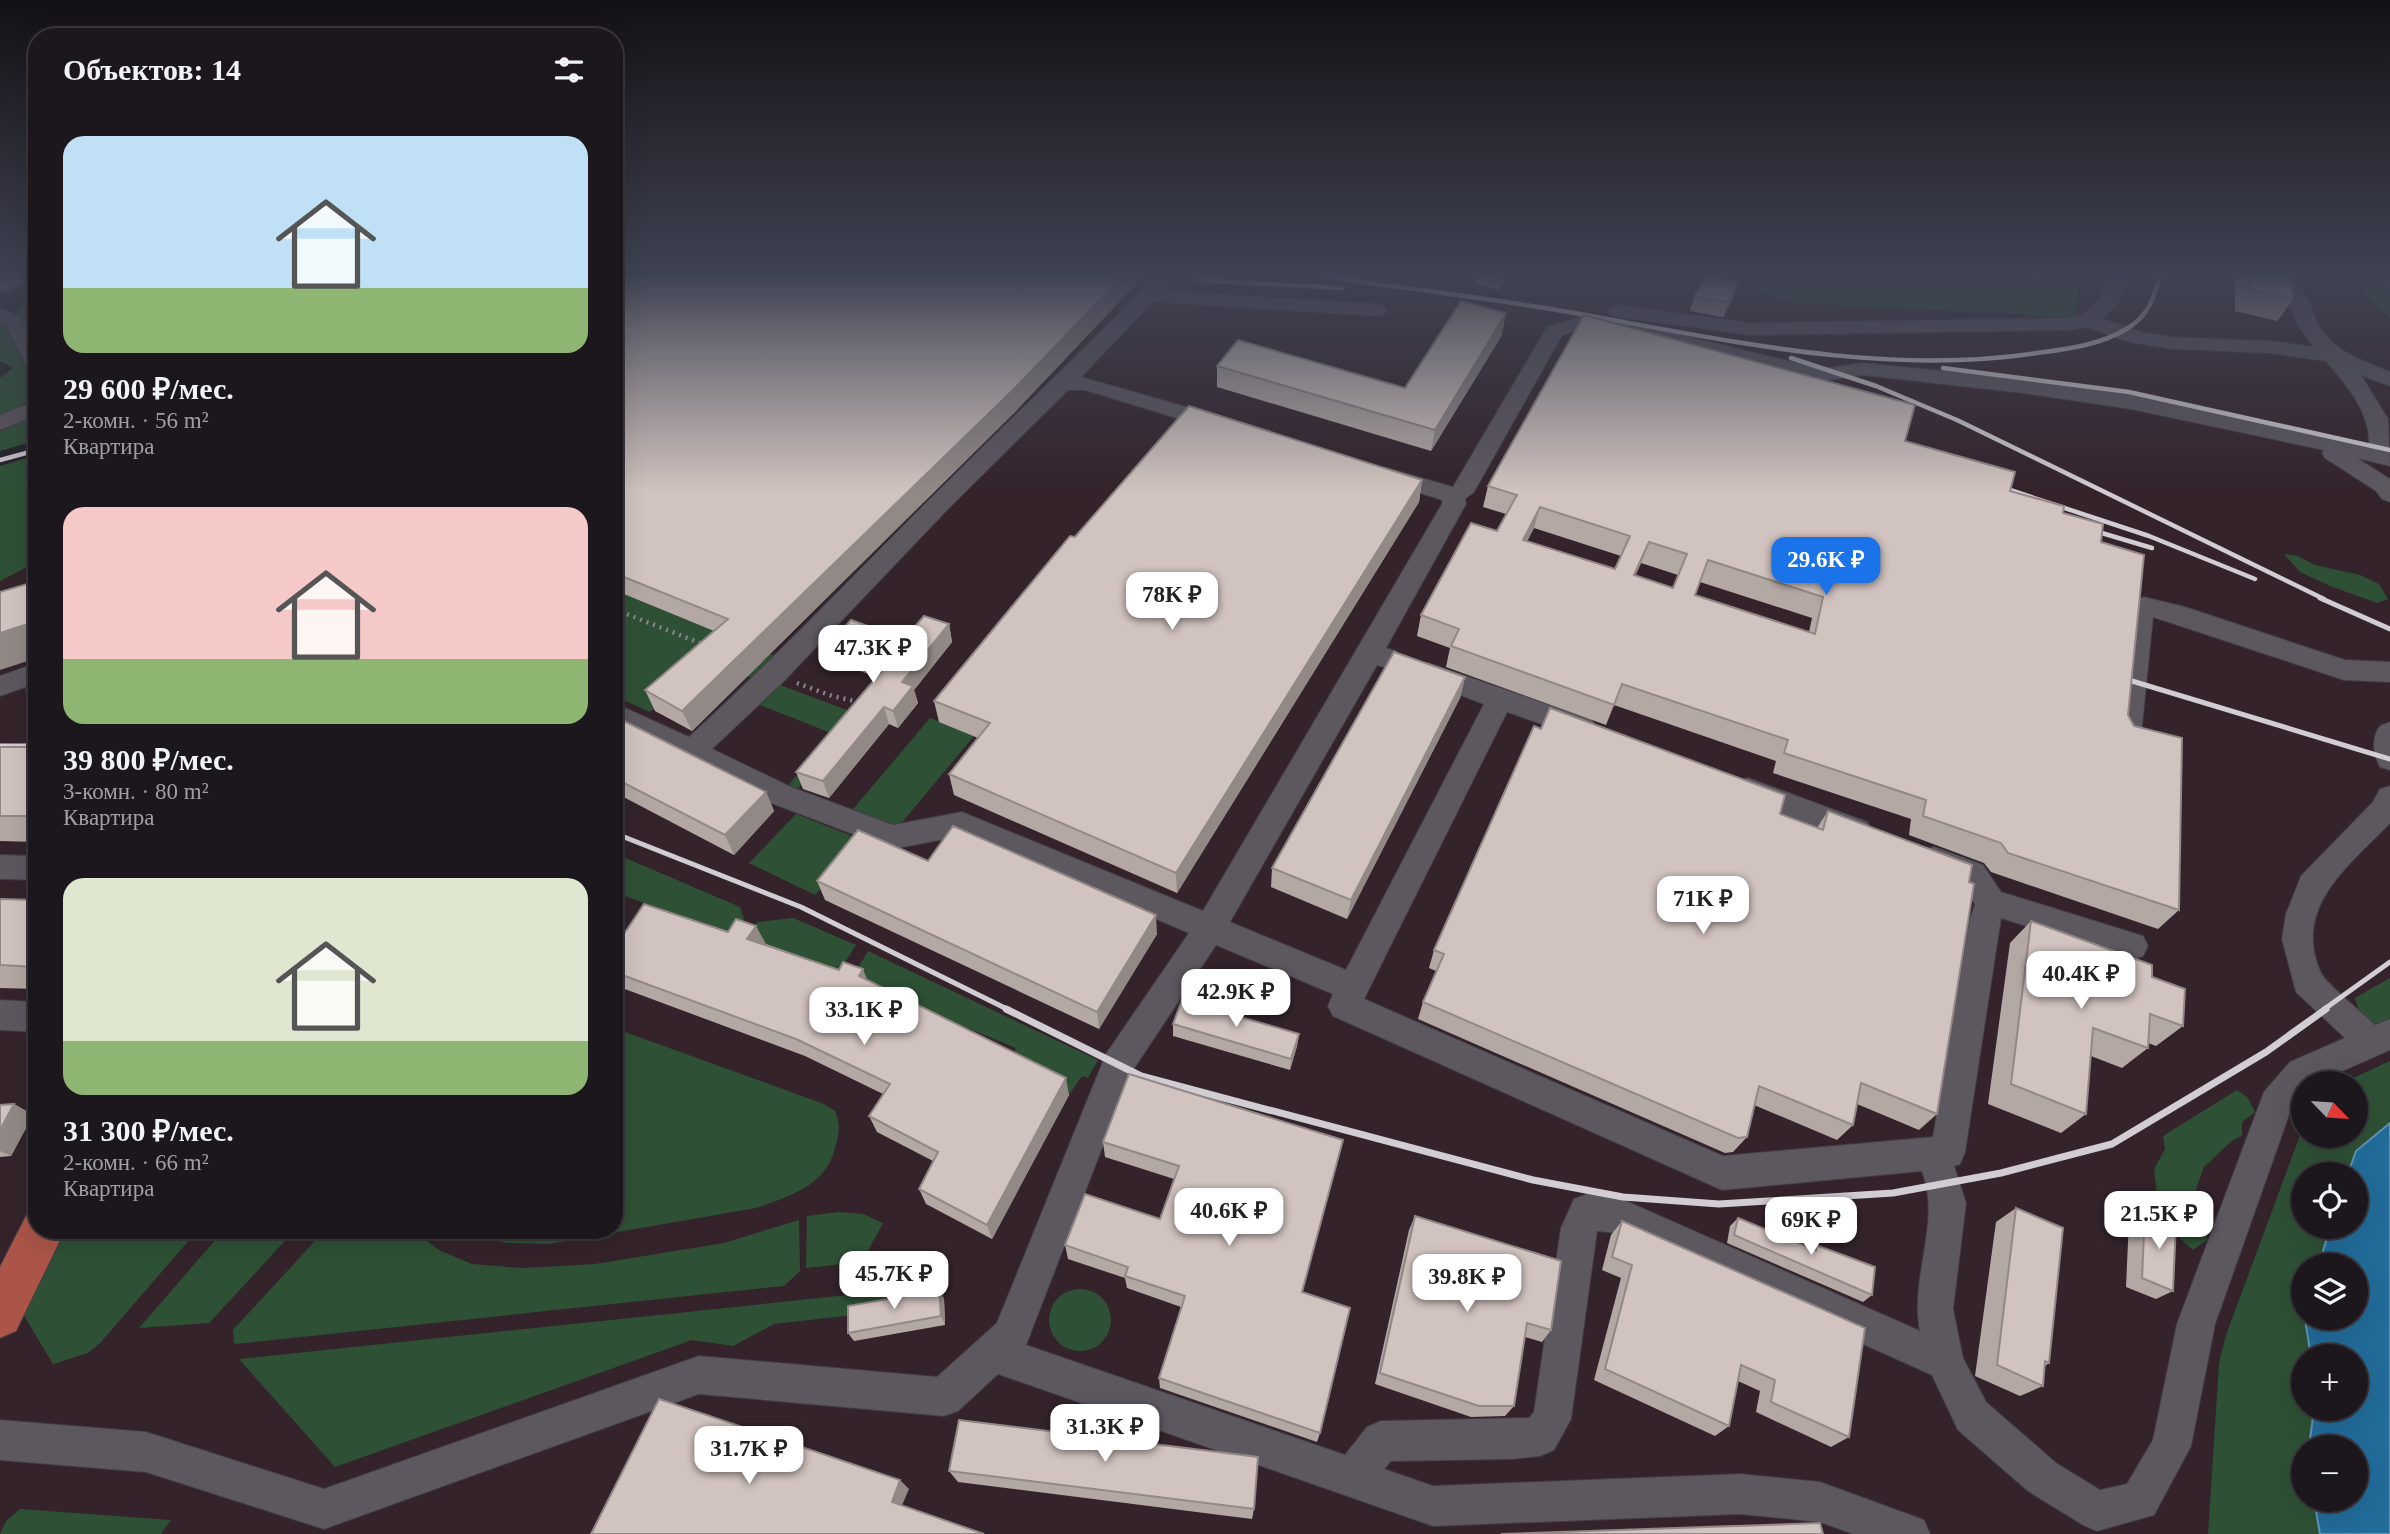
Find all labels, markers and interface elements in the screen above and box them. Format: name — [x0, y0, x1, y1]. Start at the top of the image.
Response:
icon: filters — [550, 51, 588, 89]
text: Объектов: 14 — [63, 53, 241, 86]
icon: home — [263, 181, 389, 307]
text: 29 600 ₽/мес. — [63, 372, 234, 405]
text: 2-комн. · 56 m² — [63, 408, 209, 433]
text: Квартира — [63, 434, 154, 459]
pin: 29.6K ₽ — [1761, 538, 1891, 597]
text: 29.6K ₽ — [1787, 547, 1865, 572]
icon: home — [263, 552, 389, 678]
pin: 78K ₽ — [1123, 572, 1221, 632]
text: 78K ₽ — [1142, 582, 1202, 607]
pin: 47.3K ₽ — [808, 626, 938, 685]
text: 47.3K ₽ — [834, 635, 912, 660]
text: 39 800 ₽/мес. — [63, 743, 234, 776]
text: 3-комн. · 80 m² — [63, 779, 209, 804]
text: Квартира — [63, 805, 154, 830]
pin: 71K ₽ — [1654, 876, 1752, 936]
text: 71K ₽ — [1673, 886, 1733, 911]
icon: home — [263, 923, 389, 1049]
pin: 40.4K ₽ — [2016, 951, 2146, 1011]
text: 40.4K ₽ — [2042, 961, 2120, 986]
pin: 42.9K ₽ — [1171, 970, 1301, 1029]
text: 42.9K ₽ — [1197, 979, 1275, 1004]
pin: 33.1K ₽ — [799, 988, 929, 1047]
text: 33.1K ₽ — [825, 997, 903, 1022]
north arrow — [2291, 1071, 2368, 1148]
map controls — [2291, 1071, 2368, 1512]
text: 31 300 ₽/мес. — [63, 1114, 234, 1147]
text: 2-комн. · 66 m² — [63, 1150, 209, 1175]
button: locate — [2291, 1162, 2368, 1239]
text: Квартира — [63, 1176, 154, 1201]
pin: 40.6K ₽ — [1164, 1188, 1294, 1248]
pin: 21.5K ₽ — [2094, 1192, 2224, 1251]
text: 40.6K ₽ — [1190, 1198, 1268, 1223]
pin: 69K ₽ — [1762, 1198, 1860, 1257]
text: 21.5K ₽ — [2120, 1201, 2198, 1226]
text: 69K ₽ — [1781, 1207, 1841, 1232]
pin: 45.7K ₽ — [829, 1252, 959, 1311]
button: layers — [2291, 1253, 2368, 1330]
pin: 39.8K ₽ — [1402, 1254, 1532, 1314]
text: 45.7K ₽ — [855, 1261, 933, 1286]
text: 39.8K ₽ — [1428, 1264, 1506, 1289]
button: + — [2291, 1344, 2368, 1421]
pin: 31.3K ₽ — [1040, 1404, 1170, 1464]
text: 31.3K ₽ — [1066, 1414, 1144, 1439]
pin: 31.7K ₽ — [684, 1426, 814, 1486]
button: − — [2291, 1435, 2368, 1512]
text: 31.7K ₽ — [710, 1436, 788, 1461]

